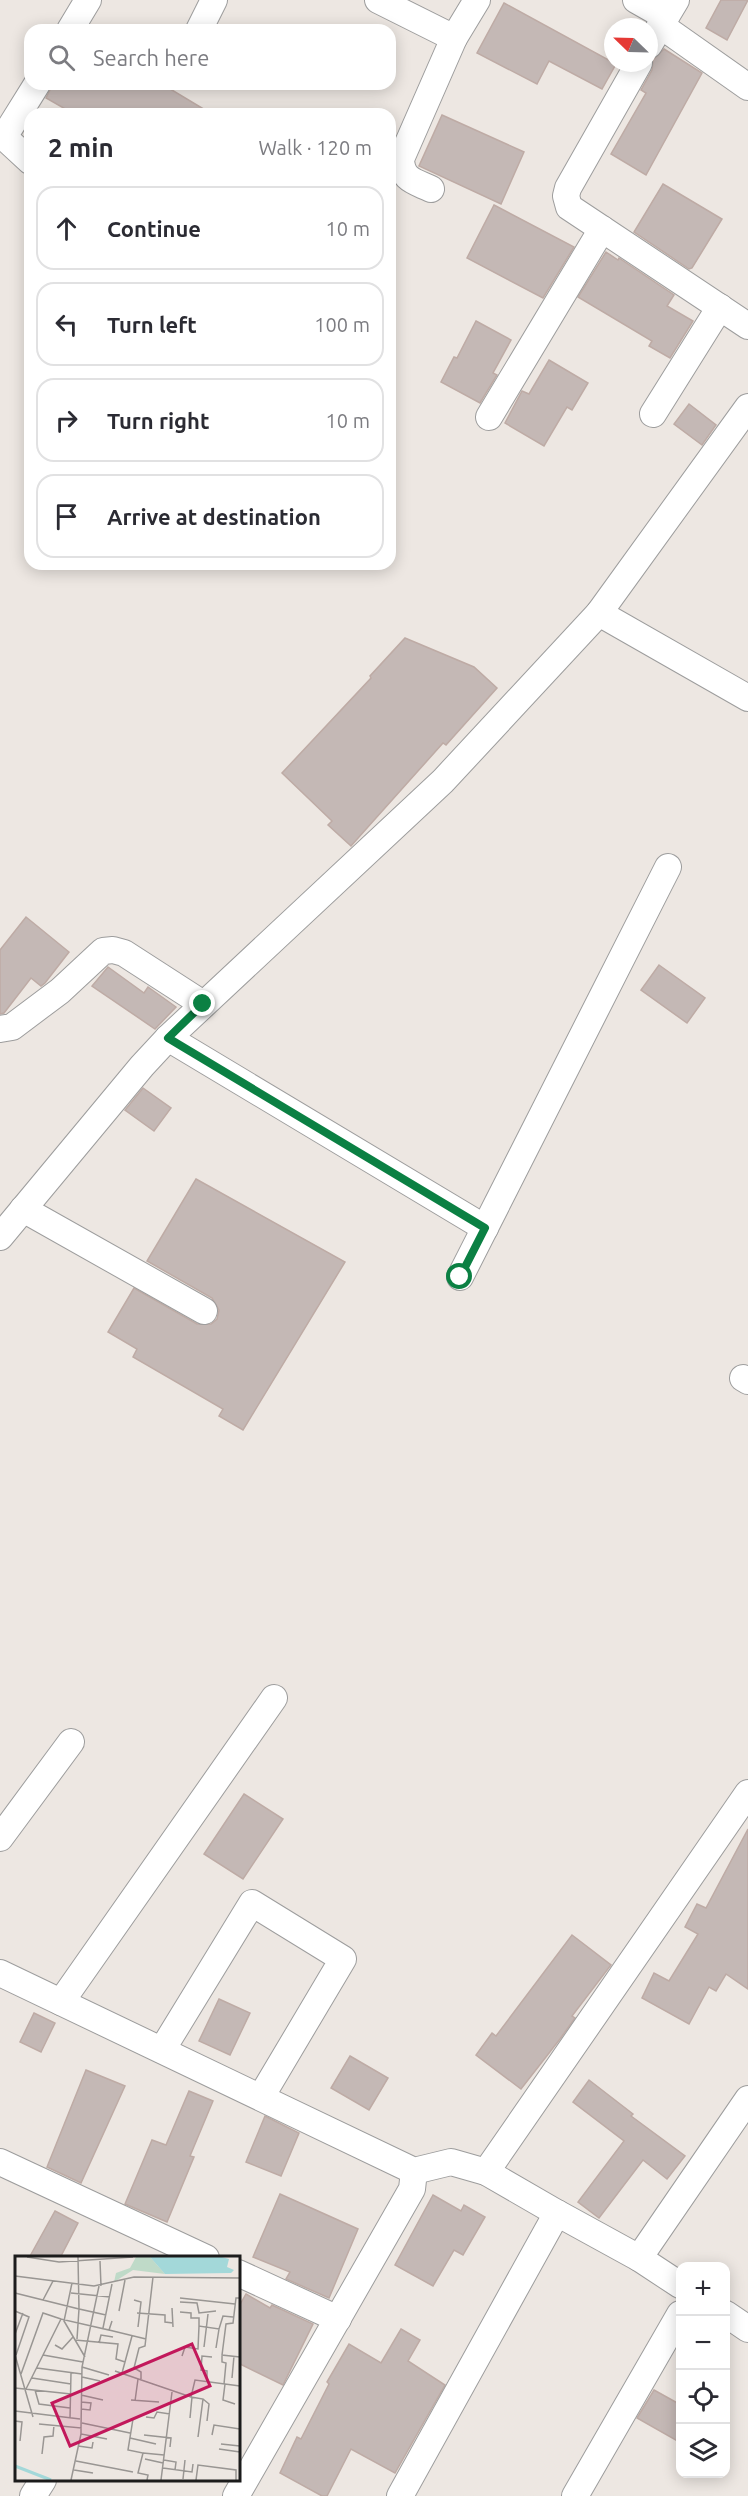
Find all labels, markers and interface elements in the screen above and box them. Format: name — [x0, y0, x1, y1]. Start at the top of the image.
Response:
north arrow — [604, 18, 658, 72]
search box — [24, 24, 396, 90]
icon: search — [45, 41, 78, 74]
text: Search here — [93, 45, 209, 70]
text: 2 min — [48, 133, 114, 162]
text: Walk · 120 m — [259, 136, 372, 159]
icon: ahead — [50, 212, 83, 245]
text: Continue — [107, 216, 201, 241]
text: 10 m — [326, 217, 370, 240]
icon: left — [50, 308, 83, 341]
text: Turn left — [107, 312, 197, 337]
text: 100 m — [314, 313, 370, 336]
icon: right — [50, 404, 83, 437]
text: Turn right — [107, 408, 209, 433]
text: 10 m — [326, 409, 370, 432]
icon: arrive — [50, 500, 83, 533]
text: Arrive at destination — [107, 504, 321, 529]
route end — [189, 990, 215, 1016]
route start — [446, 1263, 472, 1289]
inset map — [15, 2256, 240, 2481]
map controls — [676, 2262, 730, 2478]
button: + — [676, 2262, 730, 2316]
button: − — [676, 2316, 730, 2370]
button: locate — [676, 2370, 730, 2424]
button: layers — [676, 2424, 730, 2478]

